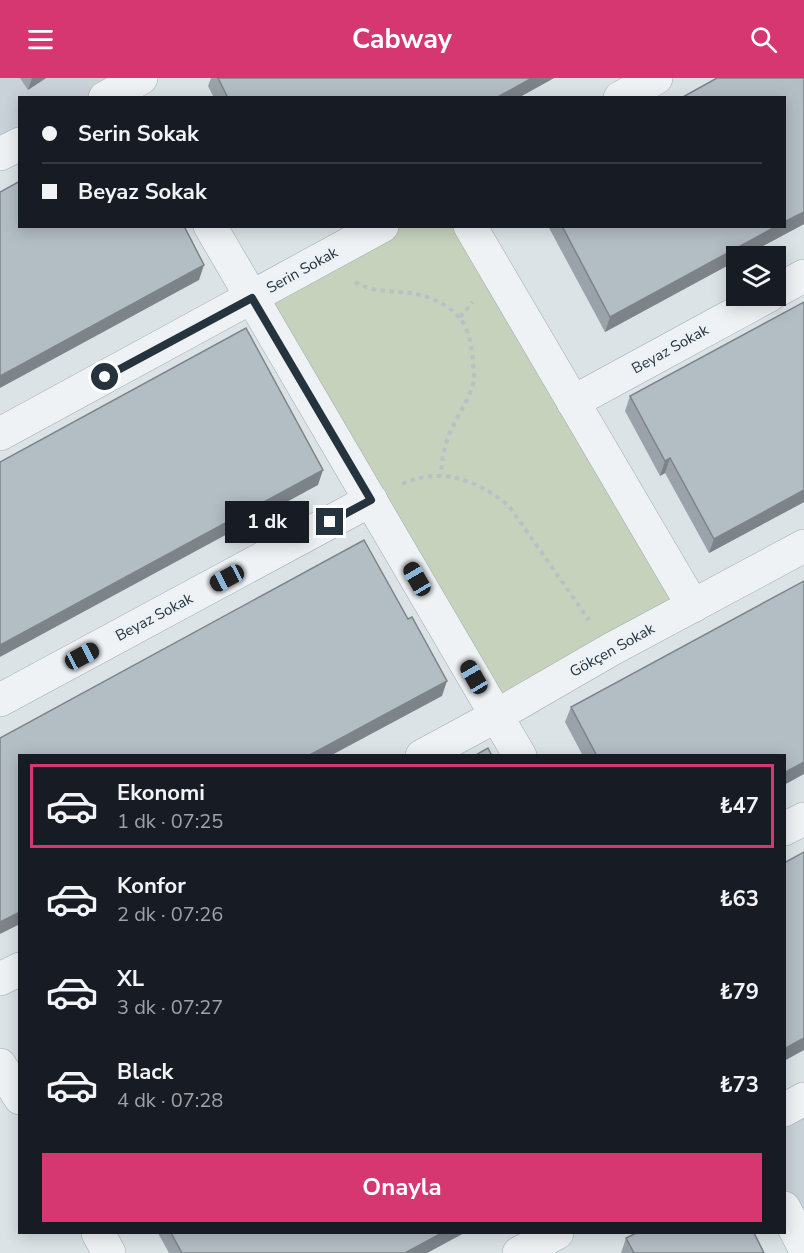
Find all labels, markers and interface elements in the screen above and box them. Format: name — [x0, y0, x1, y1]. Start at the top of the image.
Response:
text: Cabway — [352, 21, 452, 58]
icon: menu — [24, 23, 57, 56]
icon: search — [747, 23, 780, 56]
text: Serin Sokak — [78, 119, 199, 149]
text: Beyaz Sokak — [78, 177, 207, 207]
street label: Serin Sokak — [263, 242, 342, 298]
map controls — [726, 246, 786, 306]
button: layers — [726, 246, 786, 306]
street label: Beyaz Sokak — [628, 319, 712, 378]
route start — [91, 363, 118, 390]
callout: 1 dk — [225, 501, 309, 543]
text: 1 dk — [247, 508, 287, 535]
route end — [316, 508, 343, 535]
car — [400, 559, 434, 599]
car — [207, 562, 247, 594]
street label: Beyaz Sokak — [112, 588, 197, 646]
street label: Gökçen Sokak — [566, 618, 658, 682]
car — [62, 640, 102, 672]
car — [457, 657, 491, 697]
text: Ekonomi — [117, 778, 205, 808]
icon: car — [45, 779, 99, 833]
text: ₺47 — [719, 791, 759, 821]
text: 1 dk · 07:25 — [117, 808, 223, 835]
text: Konfor — [117, 871, 186, 901]
icon: car — [45, 872, 99, 926]
text: ₺63 — [719, 884, 759, 914]
text: 2 dk · 07:26 — [117, 901, 223, 928]
text: XL — [117, 964, 144, 994]
icon: car — [45, 965, 99, 1019]
text: ₺79 — [719, 977, 759, 1007]
text: 3 dk · 07:27 — [117, 994, 223, 1021]
text: Black — [117, 1057, 173, 1087]
icon: car — [45, 1058, 99, 1112]
text: ₺73 — [719, 1070, 759, 1100]
text: 4 dk · 07:28 — [117, 1087, 223, 1114]
button: Onayla — [42, 1153, 762, 1222]

